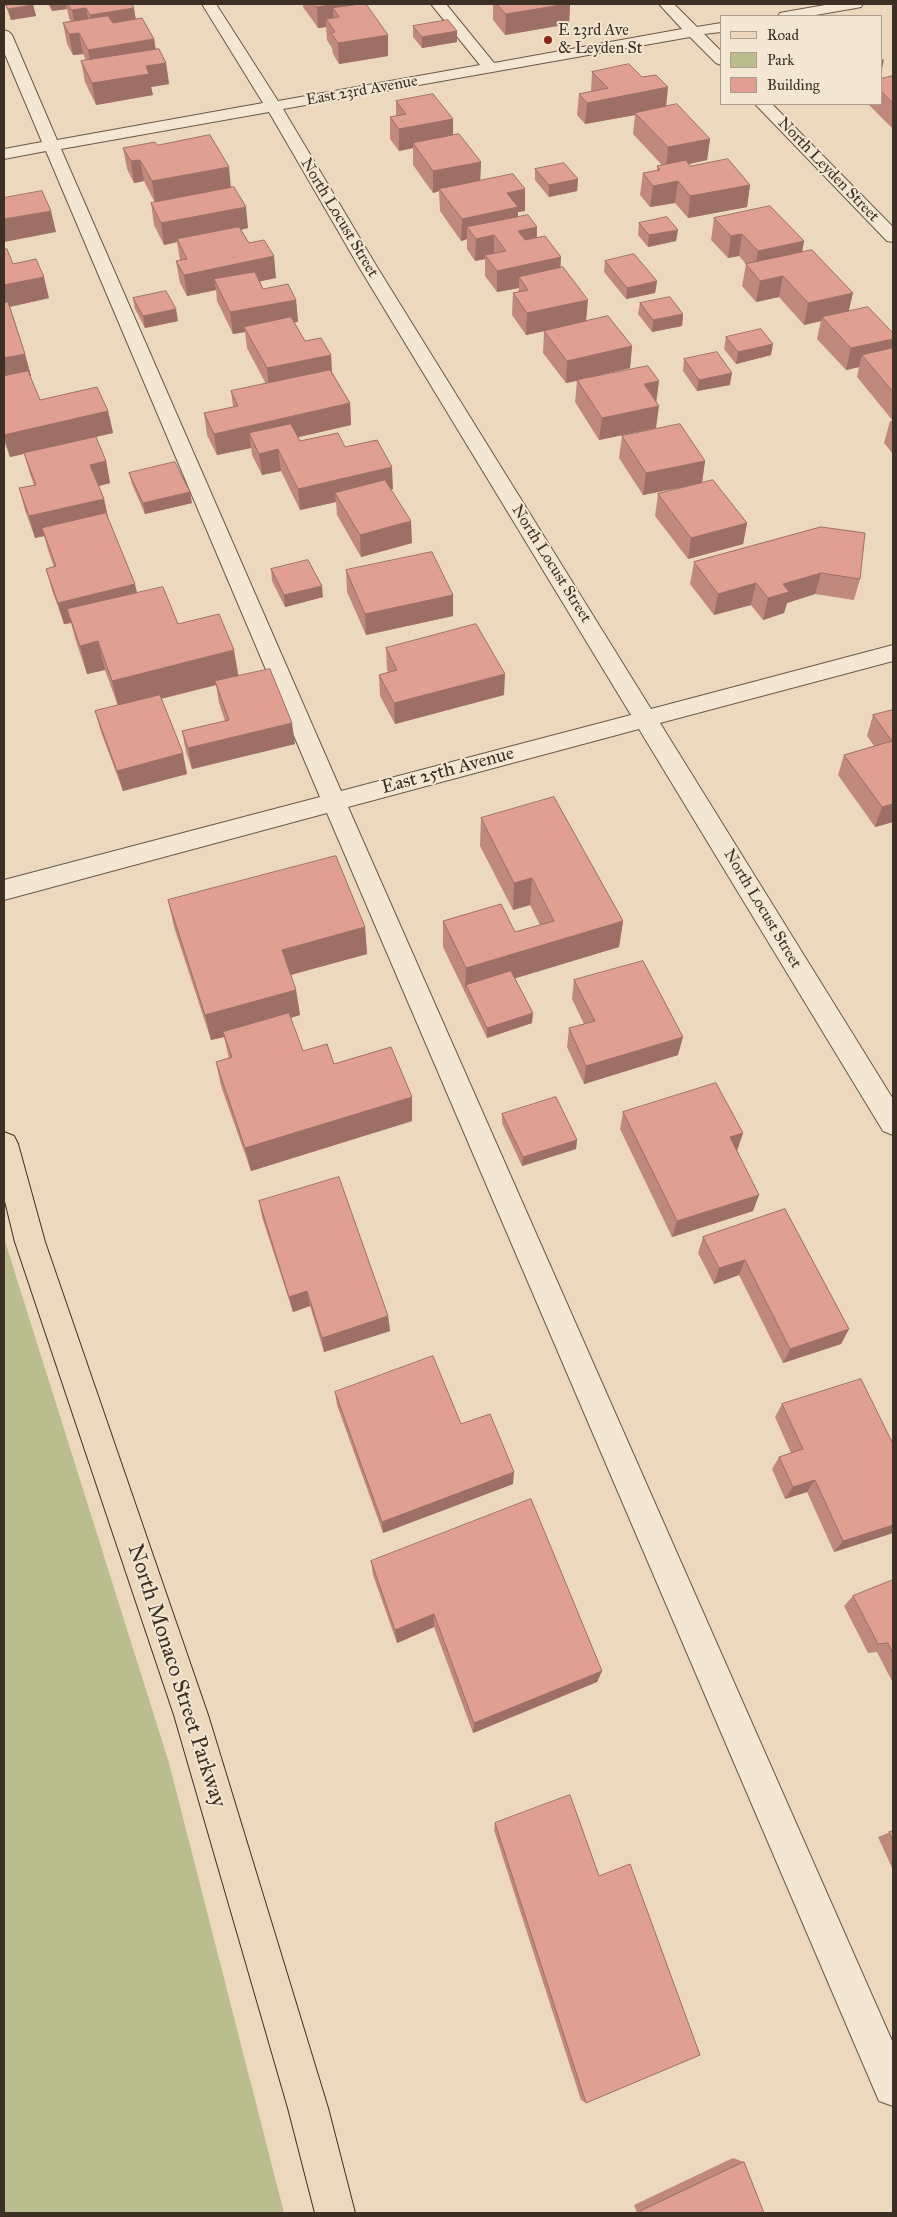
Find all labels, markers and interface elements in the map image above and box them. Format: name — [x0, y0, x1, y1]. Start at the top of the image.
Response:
legend — [720, 15, 882, 105]
place label: E 23rd Ave & Leyden St — [558, 21, 642, 59]
text: Road — [767, 26, 799, 44]
marker: E 23rd Ave & Leyden St — [542, 34, 554, 46]
text: Park — [767, 51, 794, 69]
street label: East 23rd Avenue — [305, 72, 419, 110]
text: Building — [767, 76, 820, 94]
street label: North Leyden Street — [773, 114, 883, 226]
street label: North Locust Street — [296, 155, 382, 281]
street label: North Locust Street — [507, 502, 595, 626]
street label: East 25th Avenue — [379, 742, 517, 800]
street label: North Locust Street — [719, 846, 805, 972]
street label: North Monaco Street Parkway — [121, 1541, 231, 1811]

